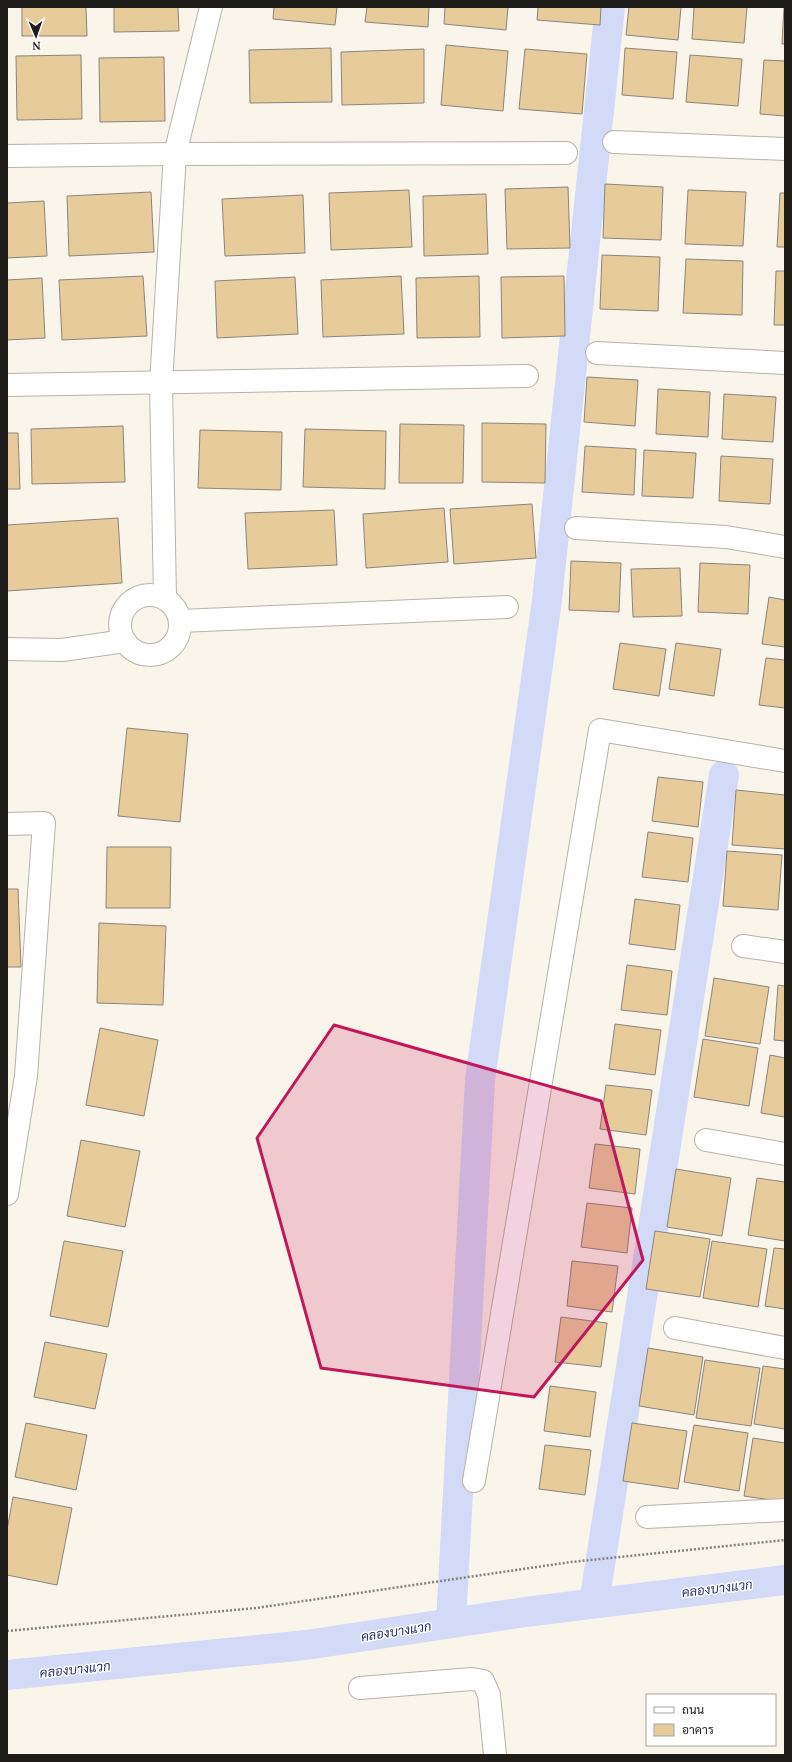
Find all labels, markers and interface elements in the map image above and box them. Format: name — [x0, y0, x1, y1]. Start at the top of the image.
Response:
north arrow — [16, 16, 56, 56]
text: N — [31, 39, 41, 53]
water label: คลองบางแวก — [681, 1575, 753, 1601]
water label: คลองบางแวก — [359, 1617, 433, 1645]
water label: คลองบางแวก — [39, 1656, 111, 1682]
legend — [646, 1694, 776, 1746]
text: ถนน — [682, 1702, 705, 1717]
text: อาคาร — [682, 1722, 714, 1737]

